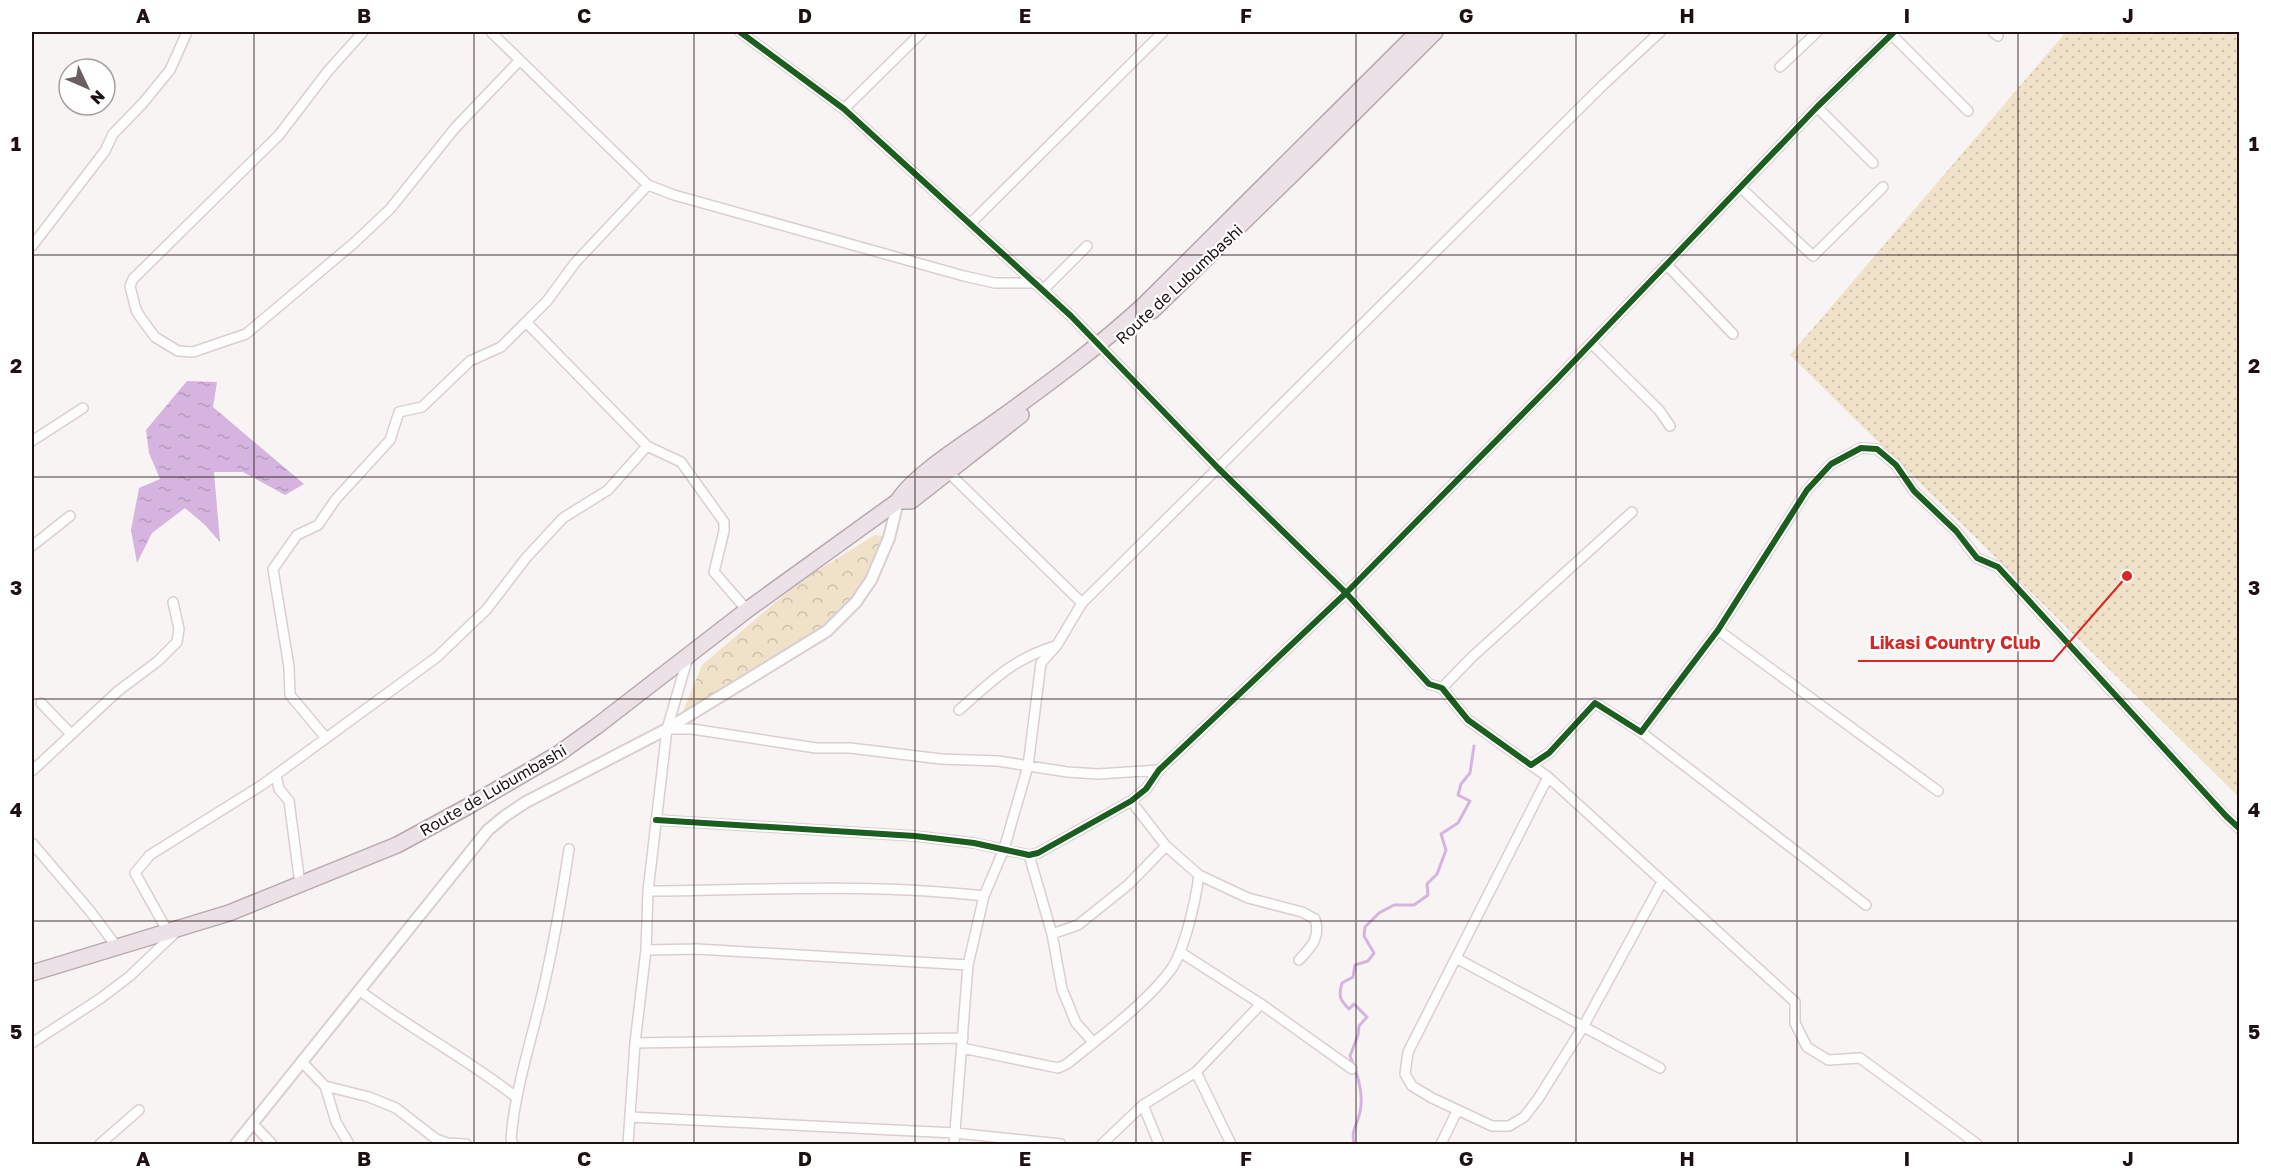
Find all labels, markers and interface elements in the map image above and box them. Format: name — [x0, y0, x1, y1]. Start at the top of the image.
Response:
text: A — [136, 3, 150, 27]
text: B — [357, 3, 371, 27]
text: C — [577, 3, 591, 27]
text: D — [798, 3, 812, 27]
text: E — [1019, 3, 1031, 27]
text: F — [1240, 3, 1252, 27]
text: G — [1459, 3, 1473, 27]
text: H — [1679, 3, 1695, 27]
text: I — [1904, 3, 1910, 27]
text: J — [2122, 3, 2134, 27]
north arrow — [57, 57, 117, 117]
text: N — [86, 86, 109, 109]
text: 1 — [11, 131, 21, 155]
text: 1 — [2249, 131, 2259, 155]
street label: Route de Lubumbashi — [1111, 220, 1247, 348]
text: 2 — [10, 353, 22, 377]
text: 2 — [2248, 353, 2260, 377]
text: 3 — [10, 575, 22, 599]
text: 3 — [2248, 575, 2260, 599]
callout: Likasi Country Club — [1858, 625, 2053, 661]
text: Likasi Country Club — [1869, 631, 2041, 653]
street label: Route de Lubumbashi — [416, 740, 570, 840]
text: 4 — [10, 797, 22, 821]
text: 4 — [2248, 797, 2260, 821]
text: 5 — [10, 1019, 22, 1043]
text: 5 — [2248, 1019, 2260, 1043]
text: A — [136, 1146, 150, 1170]
text: B — [357, 1146, 371, 1170]
text: C — [577, 1146, 591, 1170]
text: D — [798, 1146, 812, 1170]
text: E — [1019, 1146, 1031, 1170]
text: F — [1240, 1146, 1252, 1170]
text: G — [1459, 1146, 1473, 1170]
text: H — [1679, 1146, 1695, 1170]
text: I — [1904, 1146, 1910, 1170]
text: J — [2122, 1146, 2134, 1170]

